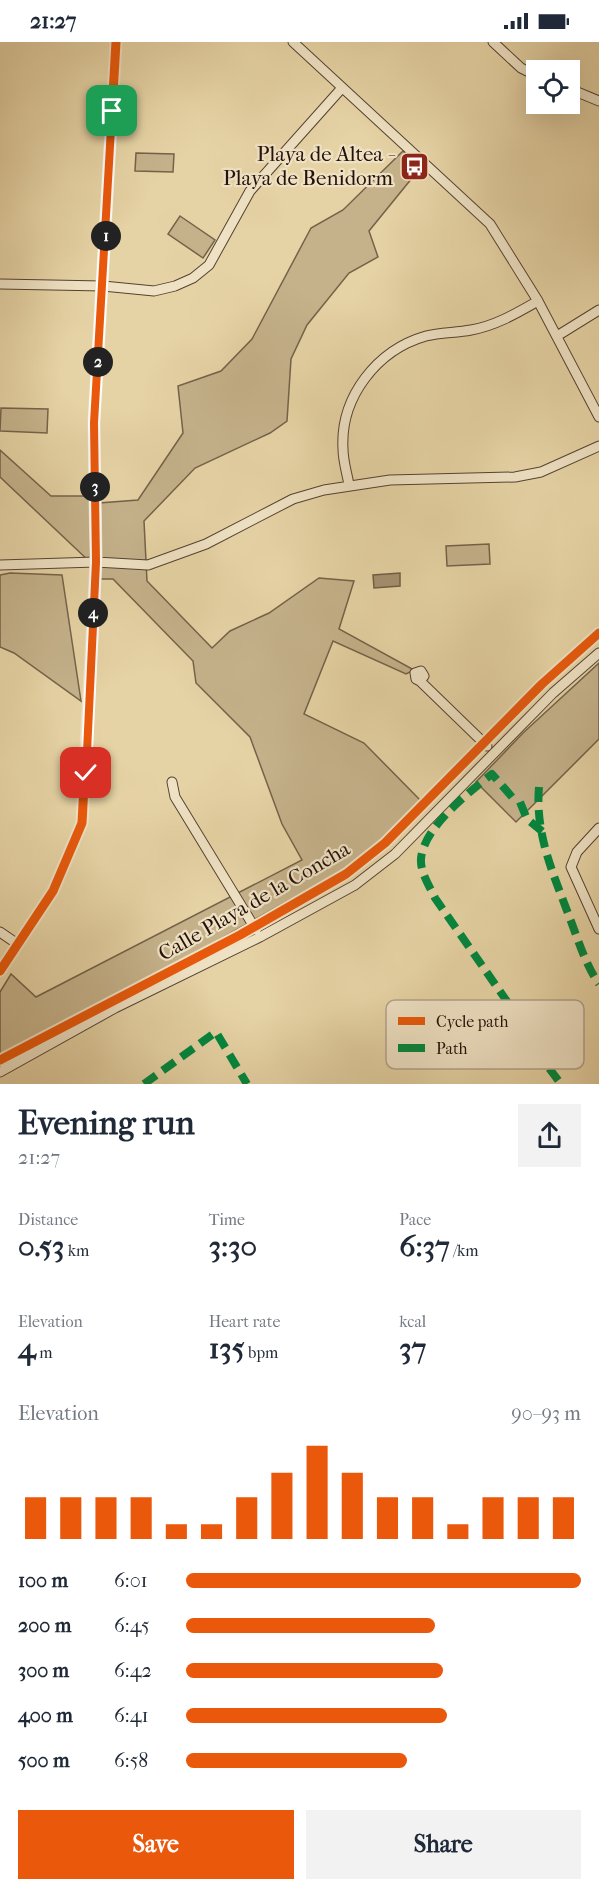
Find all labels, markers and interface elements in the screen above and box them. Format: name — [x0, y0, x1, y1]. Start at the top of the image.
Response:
text: 21:27 — [30, 8, 76, 34]
map controls — [526, 60, 580, 114]
button: locate — [526, 60, 580, 114]
pin — [86, 85, 137, 136]
icon: arrive — [95, 94, 128, 127]
place label: Playa de Altea - Playa de Benidorm — [223, 142, 396, 190]
bus stop icon: Playa de Altea - Playa de Benidorm — [398, 150, 430, 182]
pin: 1 — [91, 221, 121, 251]
text: 1 — [103, 226, 109, 245]
pin: 2 — [83, 347, 113, 377]
text: 2 — [94, 352, 102, 371]
pin: 3 — [80, 472, 110, 502]
text: 3 — [92, 477, 98, 496]
pin: 4 — [78, 598, 108, 628]
text: 4 — [88, 603, 98, 622]
pin — [60, 747, 111, 798]
icon: check — [69, 756, 102, 789]
street label: Calle Playa de la Concha — [154, 836, 354, 966]
legend — [386, 1000, 584, 1069]
text: Cycle path — [436, 1012, 508, 1031]
text: Path — [436, 1039, 468, 1058]
text: Evening run — [18, 1104, 195, 1143]
button: share — [518, 1104, 581, 1167]
text: 21:27 — [18, 1146, 60, 1169]
text: Distance — [18, 1210, 78, 1229]
text: Time — [209, 1210, 245, 1229]
text: Pace — [399, 1210, 431, 1229]
text: 0.53 — [18, 1229, 64, 1264]
text: 3:30 — [209, 1229, 257, 1264]
text: 6:37 — [399, 1229, 450, 1264]
text: km — [64, 1241, 89, 1260]
text: /km — [450, 1241, 479, 1260]
text: Elevation — [18, 1312, 83, 1331]
text: Heart rate — [209, 1312, 280, 1331]
text: kcal — [399, 1312, 426, 1331]
text: 4 — [18, 1331, 36, 1366]
text: 135 — [209, 1331, 245, 1366]
text: 37 — [399, 1331, 426, 1366]
text: m — [36, 1343, 52, 1362]
text: bpm — [245, 1343, 278, 1362]
text: Elevation — [18, 1402, 99, 1425]
text: 90–93 m — [511, 1402, 581, 1425]
text: 100 m — [18, 1569, 68, 1592]
text: 6:01 — [114, 1569, 148, 1592]
text: 200 m — [18, 1614, 71, 1637]
text: 6:45 — [114, 1614, 150, 1637]
text: 300 m — [18, 1659, 69, 1682]
text: 6:42 — [114, 1659, 152, 1682]
text: 400 m — [18, 1704, 73, 1727]
text: 6:41 — [114, 1704, 149, 1727]
text: 500 m — [18, 1749, 70, 1772]
text: 6:58 — [114, 1749, 148, 1772]
button: Save — [18, 1810, 294, 1879]
button: Share — [306, 1810, 581, 1879]

